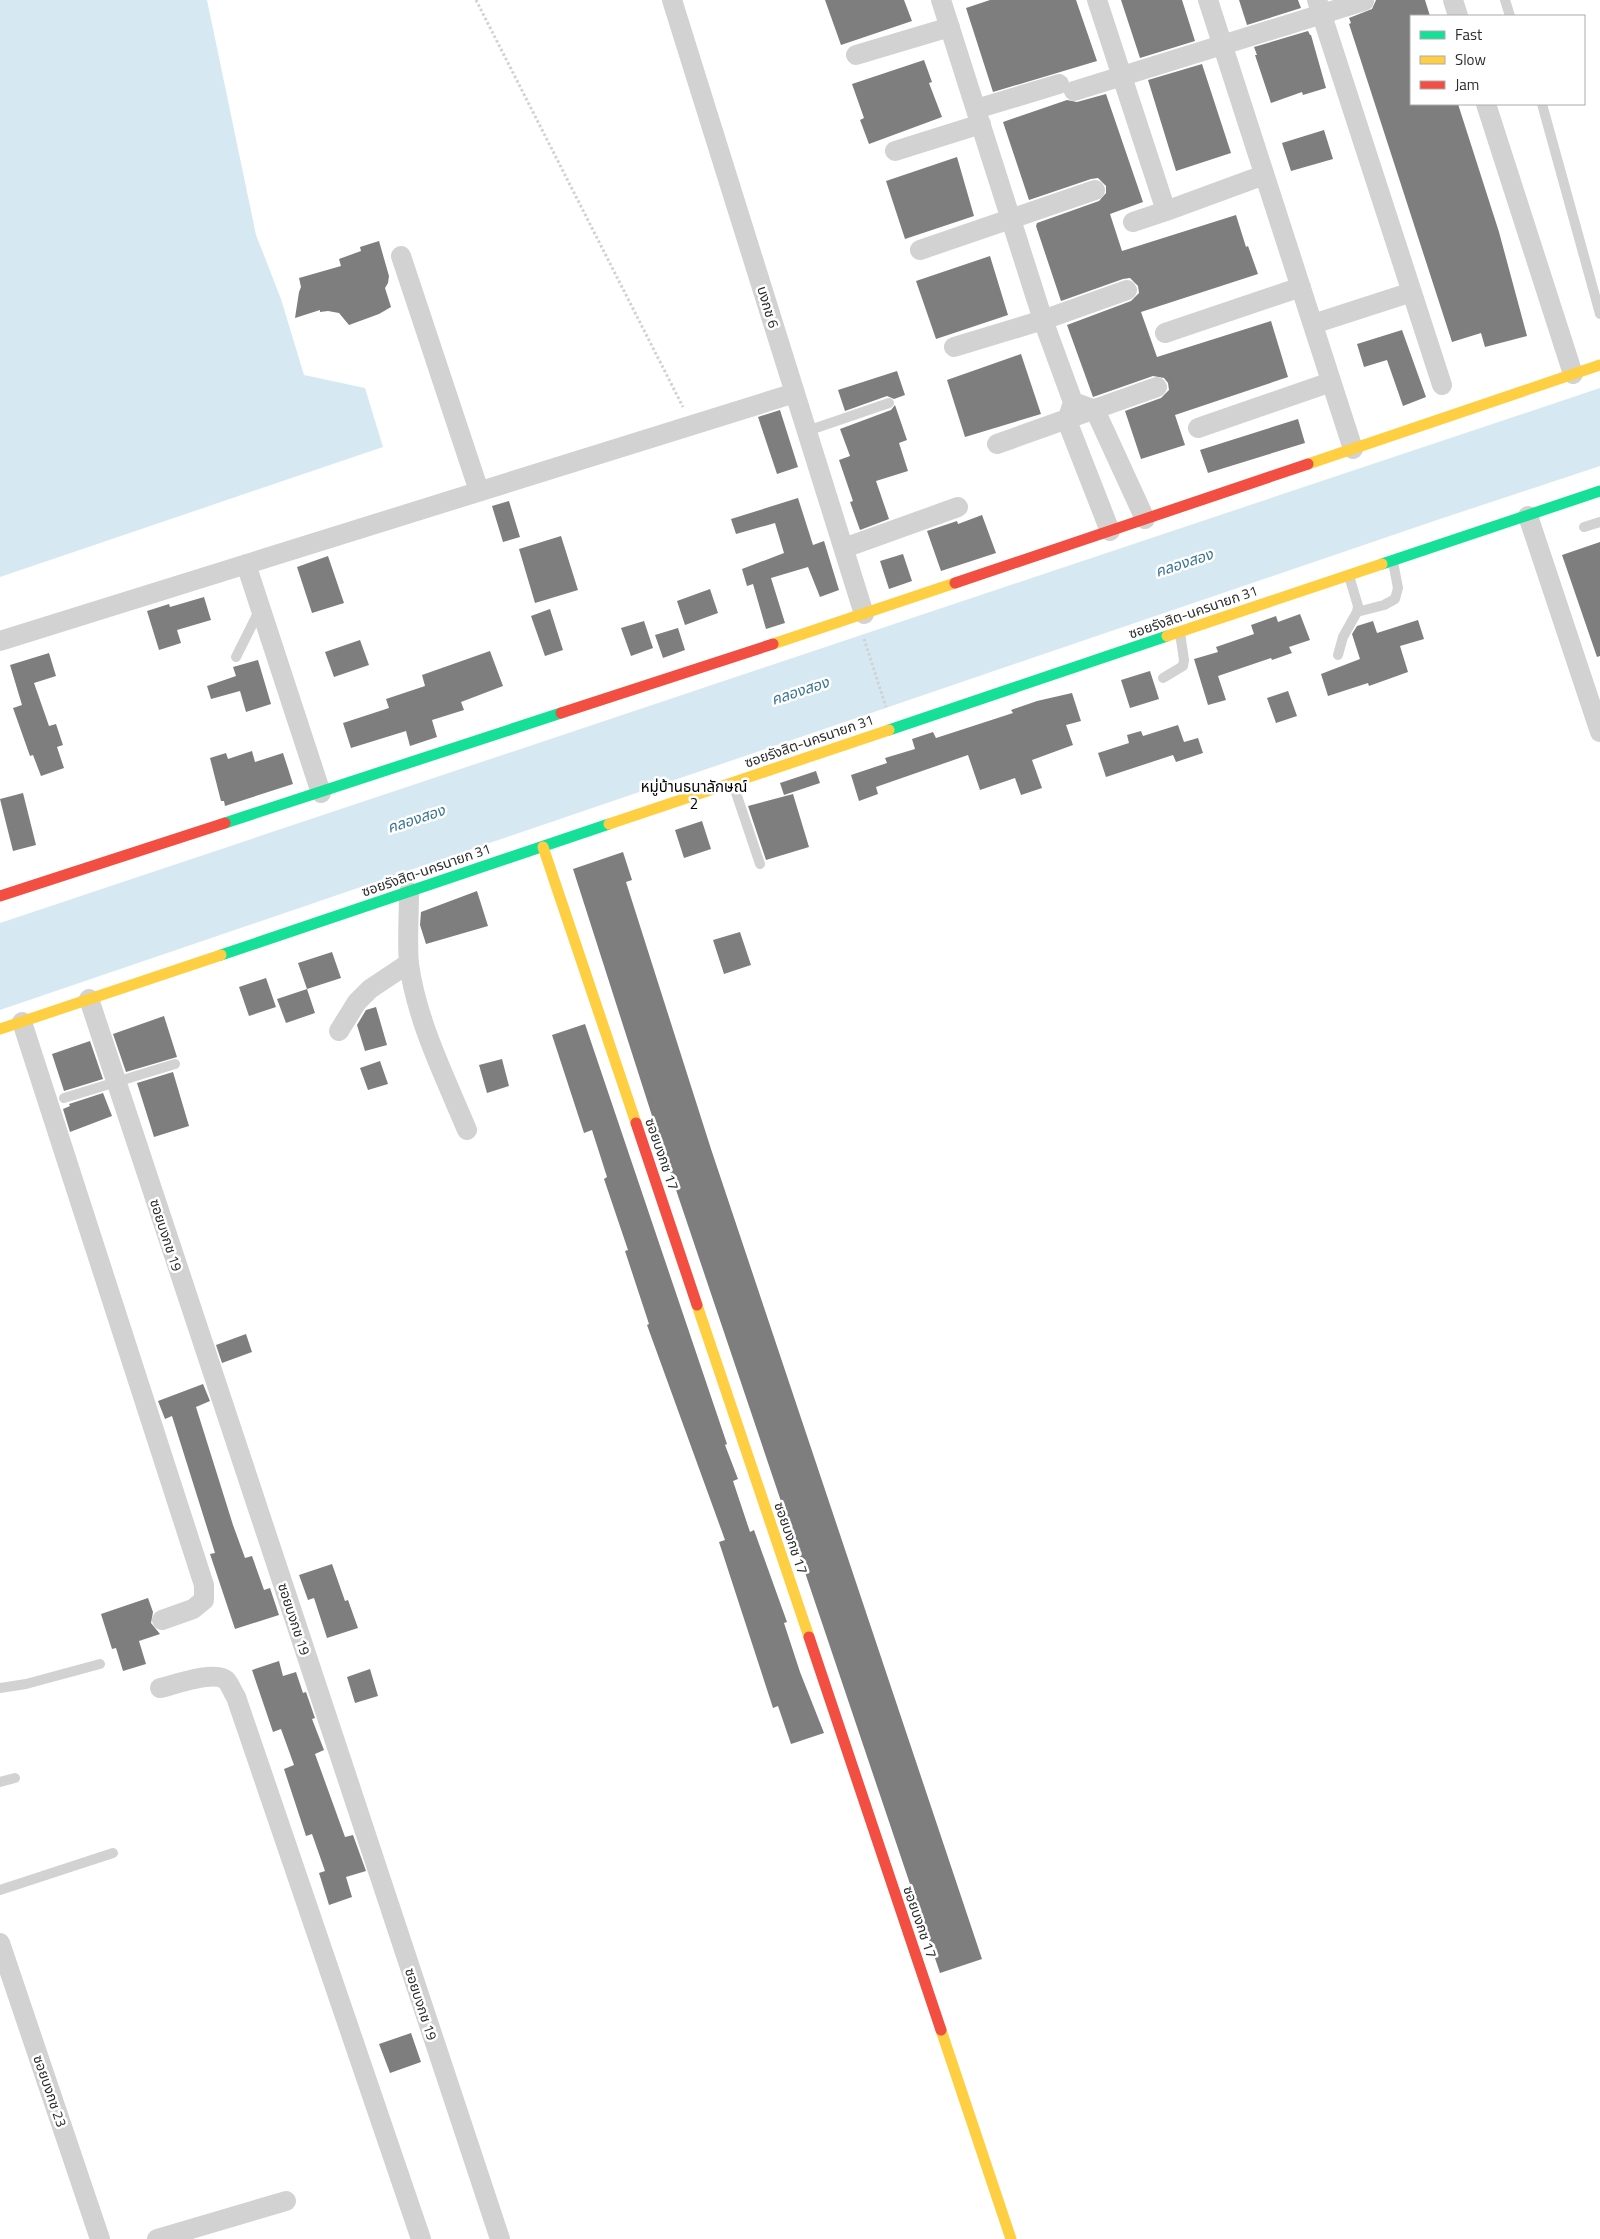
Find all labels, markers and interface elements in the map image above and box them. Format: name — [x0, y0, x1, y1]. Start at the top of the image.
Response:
legend — [1410, 15, 1585, 105]
text: Fast — [1455, 23, 1483, 46]
text: Slow — [1455, 48, 1486, 71]
text: Jam — [1455, 73, 1479, 96]
street label: บงกช 6 — [752, 283, 785, 331]
water label: คลองสอง — [1152, 542, 1217, 583]
street label: ซอยรังสิต-นครนายก 31 — [1125, 580, 1260, 643]
water label: คลองสอง — [768, 670, 833, 711]
street label: ซอยรังสิต-นครนายก 31 — [741, 709, 876, 772]
district label: หมู่บ้านธนาลักษณ์ 2 — [641, 775, 747, 815]
water label: คลองสอง — [384, 798, 449, 839]
street label: ซอยรังสิต-นครนายก 31 — [358, 838, 493, 901]
street label: ซอยบงกช 17 — [640, 1115, 685, 1193]
street label: ซอยบงกช 19 — [145, 1196, 188, 1274]
street label: ซอยบงกช 17 — [769, 1499, 814, 1577]
street label: ซอยบงกช 19 — [273, 1580, 316, 1658]
street label: ซอยบงกช 17 — [898, 1883, 943, 1961]
street label: ซอยบงกช 19 — [400, 1965, 443, 2043]
street label: ซอยบงกช 23 — [28, 2052, 73, 2130]

